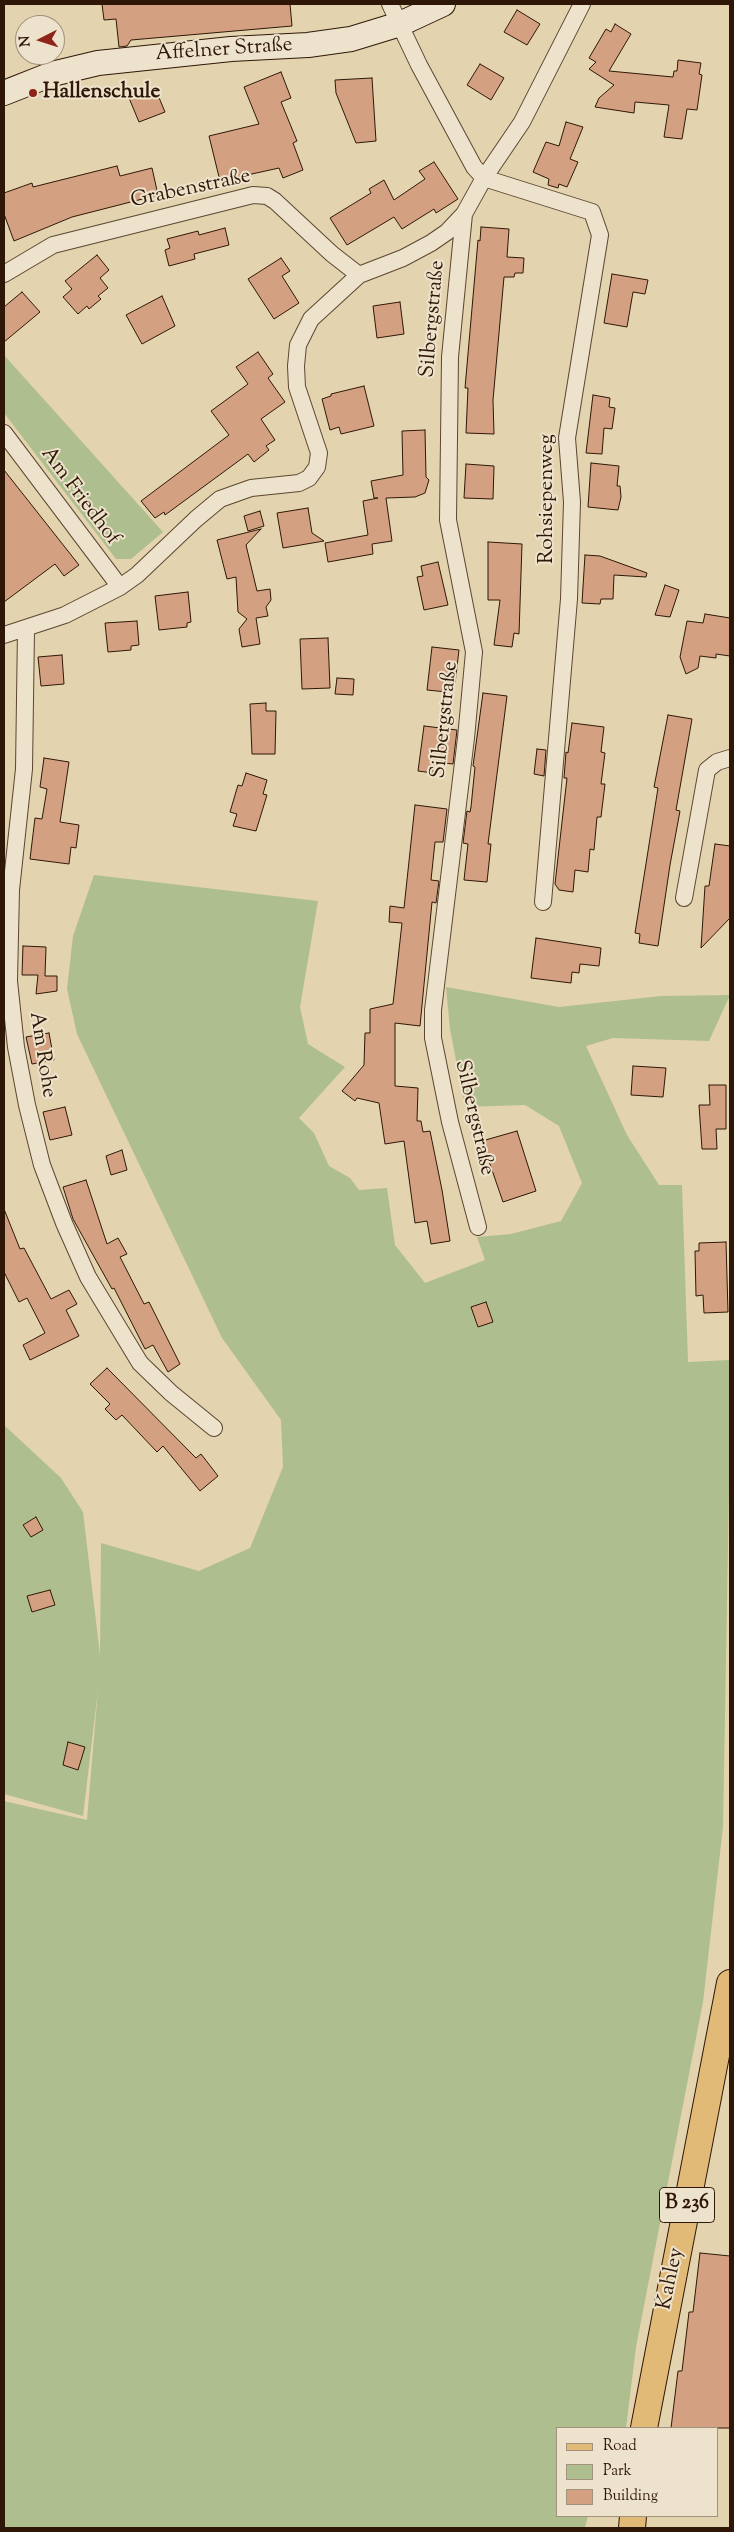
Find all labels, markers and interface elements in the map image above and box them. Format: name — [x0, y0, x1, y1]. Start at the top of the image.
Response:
north arrow — [15, 15, 65, 65]
street label: Affelner Straße — [155, 34, 293, 68]
text: N — [16, 35, 37, 48]
place label: Hallenschule — [43, 80, 160, 106]
marker: Hallenschule — [27, 87, 39, 99]
street label: Grabenstraße — [129, 165, 253, 215]
street label: Silbergstraße — [416, 259, 452, 379]
street label: Rohsiepenweg — [535, 434, 561, 564]
street label: Am Friedhof — [34, 443, 124, 551]
street label: Silbergstraße — [427, 660, 465, 780]
street label: Am Rohe — [22, 1010, 60, 1100]
street label: Silbergstraße — [447, 1058, 499, 1178]
road number: B 236 — [660, 2188, 714, 2222]
street label: Kahley — [653, 2246, 691, 2312]
legend — [556, 2427, 719, 2517]
text: Road — [603, 2436, 637, 2457]
text: Park — [603, 2461, 632, 2482]
text: Building — [603, 2486, 658, 2507]

